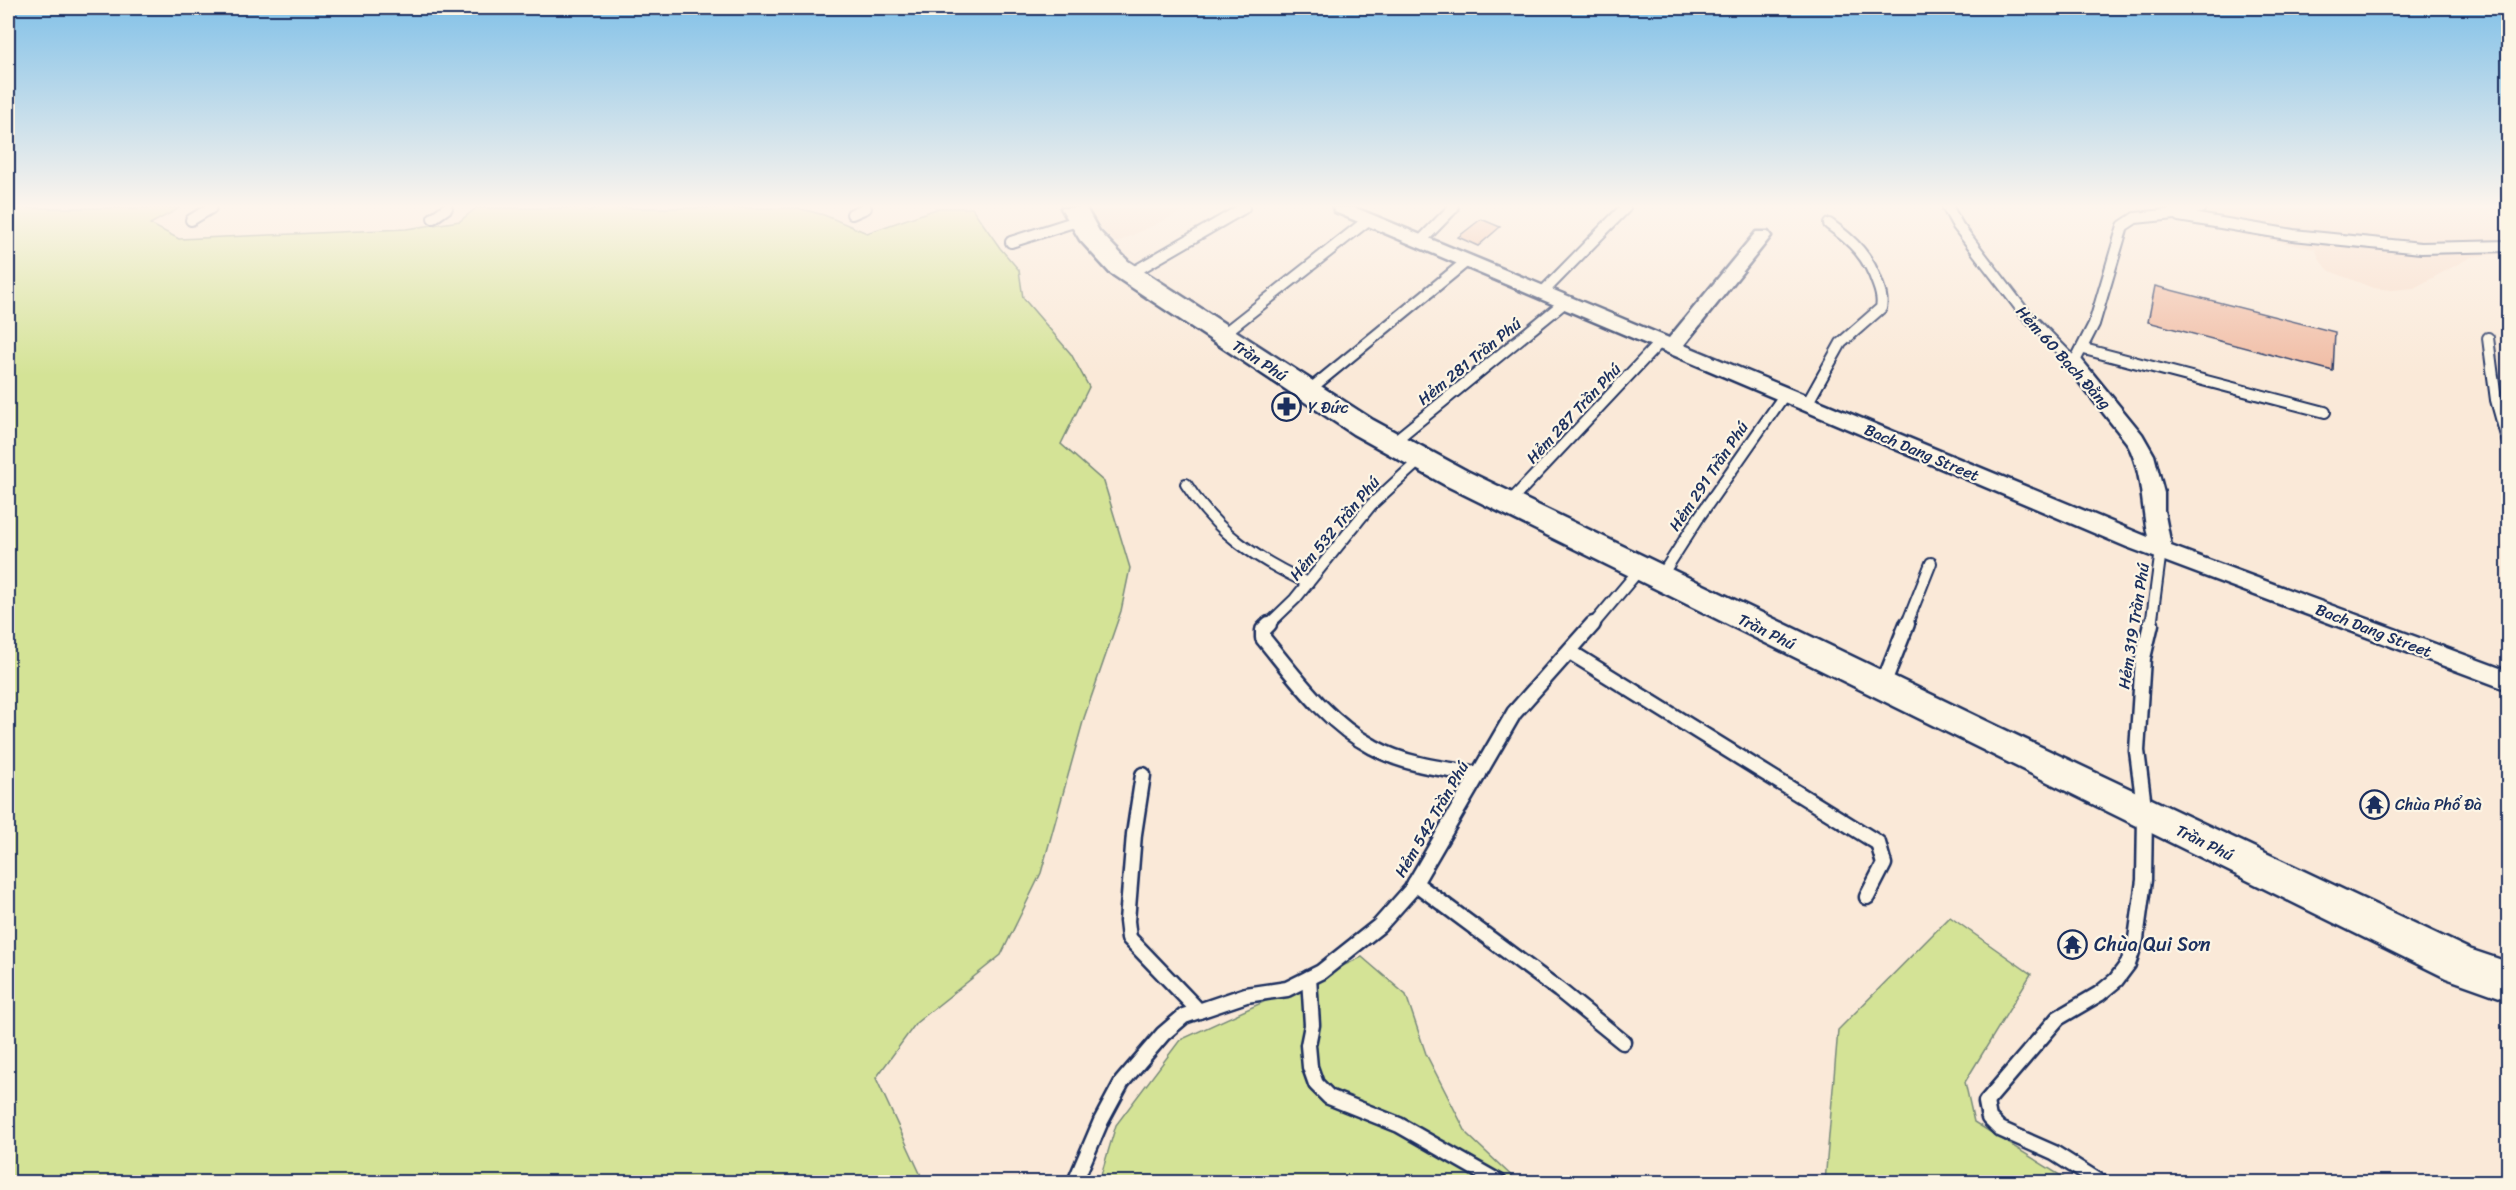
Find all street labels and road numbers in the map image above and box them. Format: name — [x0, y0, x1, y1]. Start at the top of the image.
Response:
street label: Hẻm 60 Bạch Đằng — [2009, 298, 2119, 416]
street label: Hẻm 281 Trần Phú — [1411, 310, 1528, 413]
street label: Trần Phú — [1226, 332, 1294, 390]
street label: Hẻm 287 Trần Phú — [1519, 356, 1628, 471]
street label: Hẻm 291 Trần Phú — [1661, 415, 1756, 537]
street label: Bach Dang Street — [1860, 415, 1984, 490]
street label: Hẻm 532 Trần Phú — [1282, 469, 1387, 587]
street label: Hẻm 319 Trần Phú — [2109, 561, 2158, 691]
street label: Bach Dang Street — [2311, 595, 2436, 666]
street label: Trần Phú — [1733, 605, 1801, 658]
street label: Hẻm 542 Trần Phú — [1386, 755, 1477, 883]
street label: Trần Phú — [2171, 816, 2239, 869]

